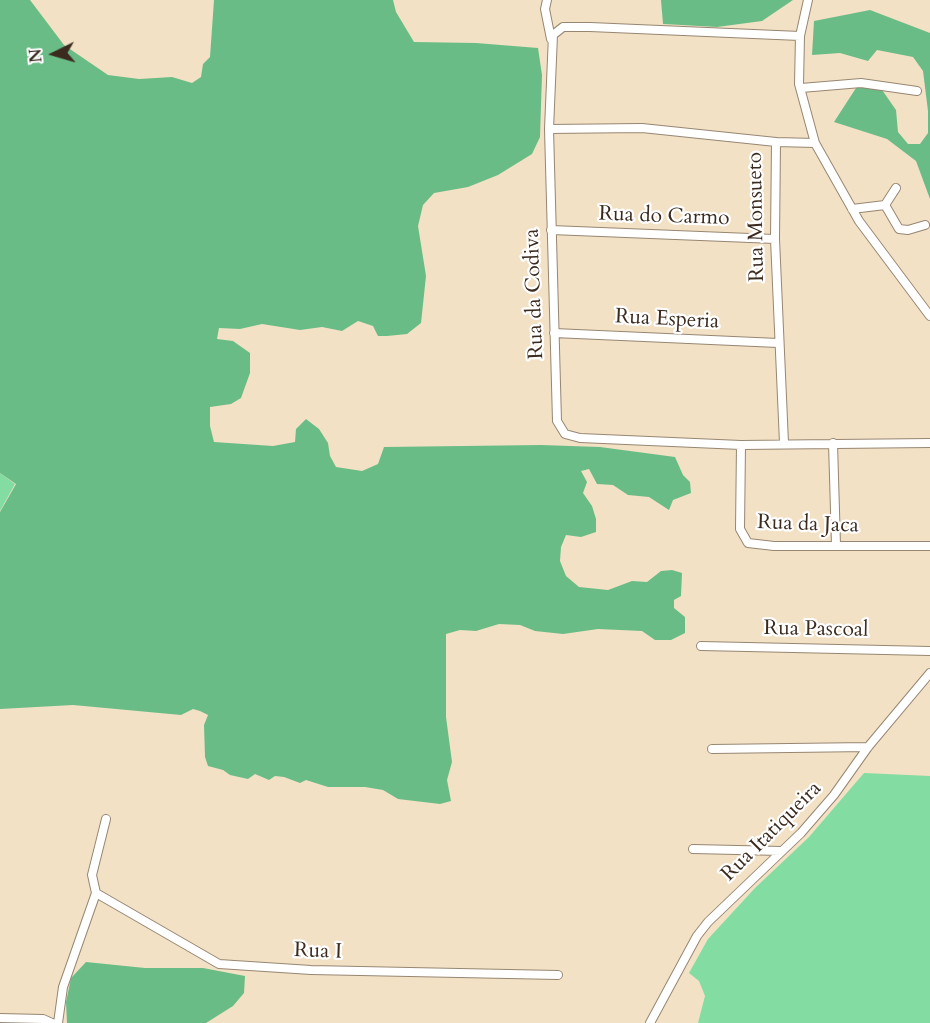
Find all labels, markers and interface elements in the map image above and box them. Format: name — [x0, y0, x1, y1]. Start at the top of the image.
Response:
north arrow — [24, 24, 84, 84]
text: N — [25, 48, 48, 63]
street label: Rua Monsueto — [743, 152, 771, 282]
street label: Rua do Carmo — [598, 202, 730, 232]
street label: Rua da Codiva — [520, 228, 550, 360]
street label: Rua Esperia — [614, 305, 720, 335]
street label: Rua da Jaca — [757, 511, 859, 539]
street label: Rua Pascoal — [763, 616, 869, 644]
street label: Rua Itatiqueira — [717, 777, 827, 887]
street label: Rua I — [294, 939, 342, 965]

